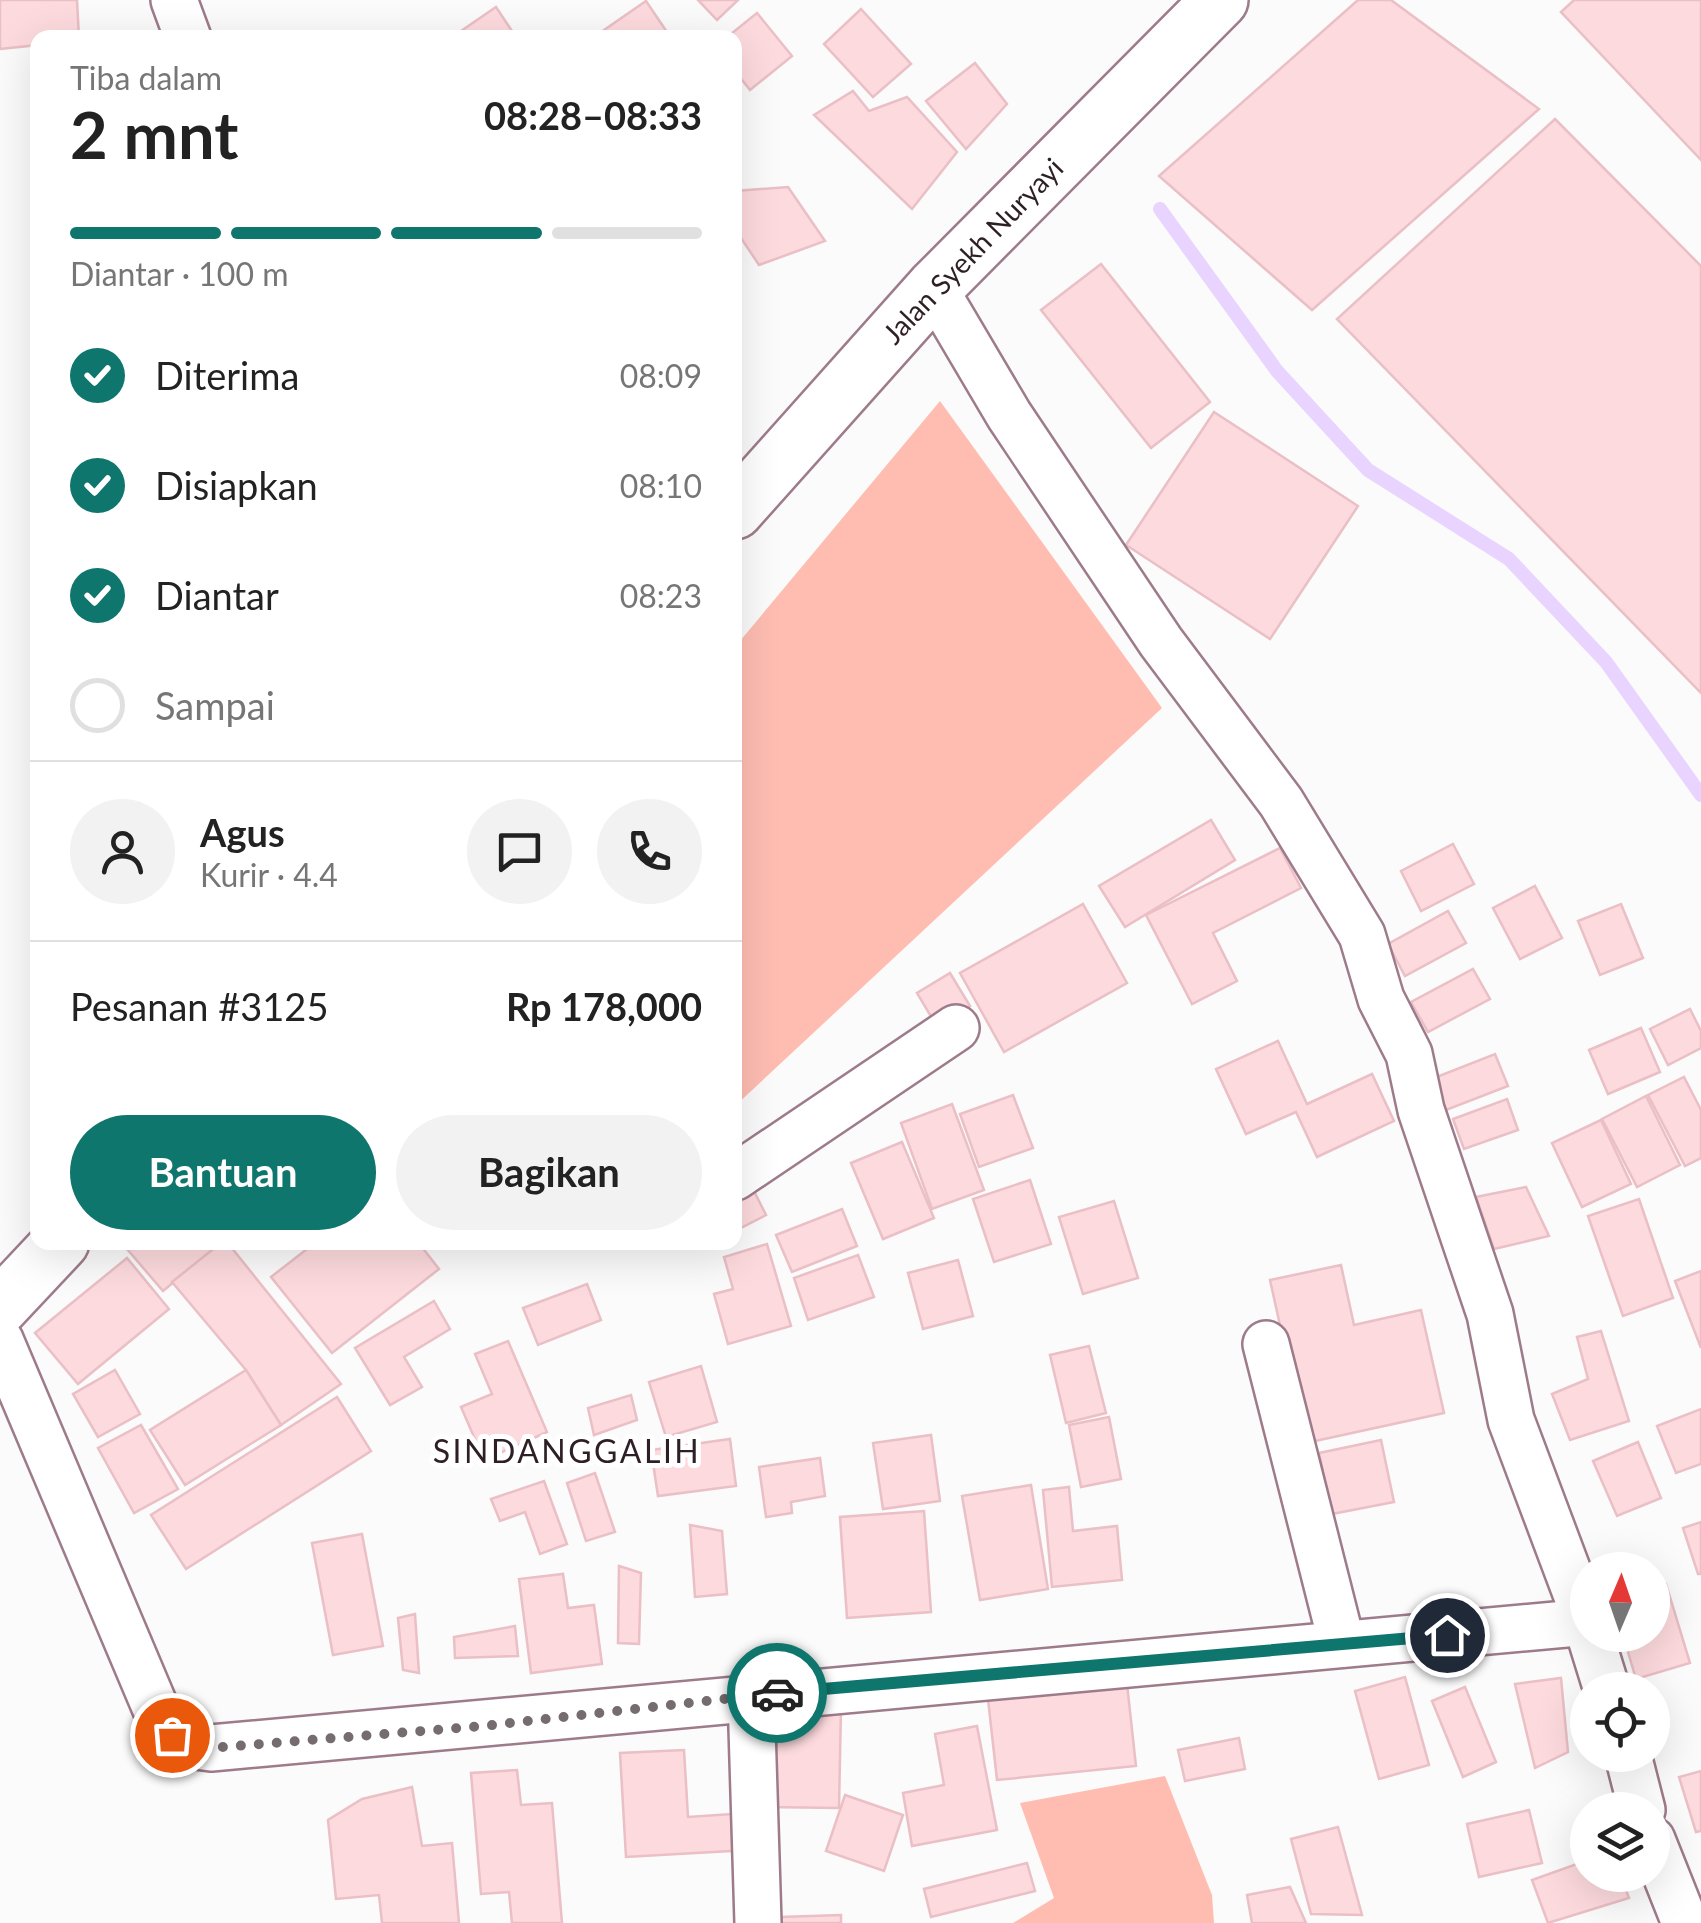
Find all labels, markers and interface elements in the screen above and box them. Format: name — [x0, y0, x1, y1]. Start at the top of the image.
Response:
text: Tiba dalam — [70, 58, 222, 97]
text: 08:28–08:33 — [484, 92, 702, 138]
text: 2 mnt — [70, 95, 238, 173]
street label: Jalan Syekh Nuryayi — [875, 151, 1069, 350]
text: Diantar · 100 m — [70, 254, 288, 293]
icon: check — [70, 348, 125, 403]
text: Diterima — [155, 352, 299, 398]
text: 08:09 — [620, 356, 702, 395]
icon: check — [70, 458, 125, 513]
text: Disiapkan — [155, 462, 318, 508]
text: 08:10 — [620, 466, 702, 505]
icon: check — [70, 568, 125, 623]
text: Diantar — [155, 572, 279, 618]
text: 08:23 — [620, 576, 702, 615]
text: Sampai — [155, 682, 275, 728]
button: person — [70, 799, 175, 904]
button: chat — [467, 799, 572, 904]
button: phone — [597, 799, 702, 904]
text: Agus — [200, 809, 285, 855]
text: Kurir · 4.4 — [200, 855, 338, 894]
text: Pesanan #3125 — [70, 983, 328, 1029]
text: Rp 178,000 — [506, 983, 702, 1029]
button: Bantuan — [70, 1115, 376, 1230]
button: Bagikan — [396, 1115, 702, 1230]
district label: SINDANGGALIH — [433, 1431, 701, 1470]
north arrow — [1570, 1552, 1670, 1652]
map controls — [1570, 1552, 1670, 1892]
pin — [1405, 1593, 1490, 1678]
icon: home — [1420, 1608, 1475, 1663]
courier — [727, 1643, 827, 1743]
icon: car — [750, 1666, 805, 1721]
button: locate — [1570, 1672, 1670, 1772]
pin — [130, 1693, 215, 1778]
icon: bag — [145, 1708, 200, 1763]
button: layers — [1570, 1792, 1670, 1892]

